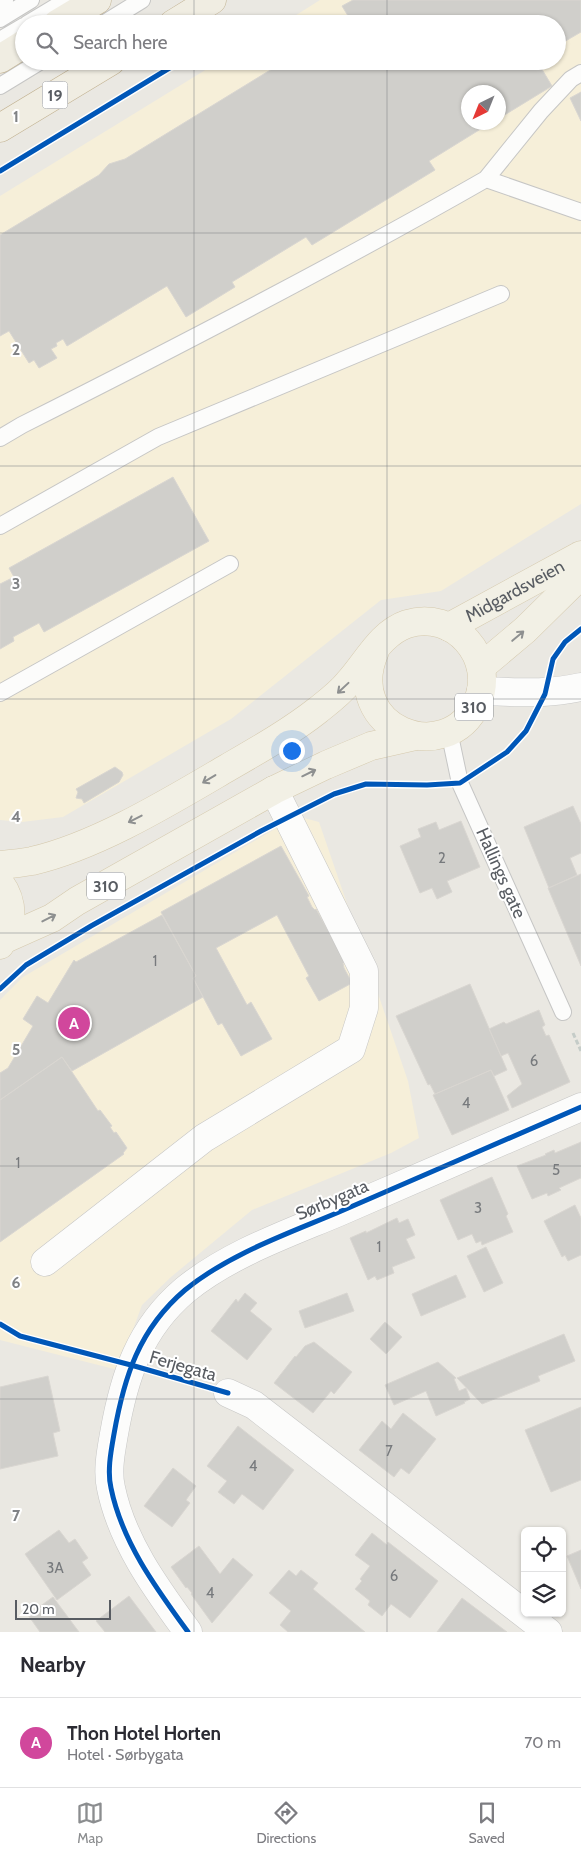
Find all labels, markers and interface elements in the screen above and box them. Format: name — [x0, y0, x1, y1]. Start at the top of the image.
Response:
search box — [15, 15, 566, 70]
icon: search — [33, 29, 61, 57]
text: Search here — [73, 31, 167, 54]
road number: 19 — [42, 82, 68, 108]
north arrow — [461, 85, 506, 130]
text: 1 — [13, 107, 19, 126]
text: 2 — [12, 340, 20, 359]
street label: Midgardsveien — [461, 555, 568, 627]
text: 3 — [12, 574, 20, 593]
one-way arrow — [511, 630, 524, 641]
one-way arrow — [337, 682, 349, 694]
road number: 310 — [455, 694, 493, 720]
your location — [279, 738, 305, 764]
one-way arrow — [302, 768, 317, 778]
one-way arrow — [202, 774, 216, 784]
text: 4 — [11, 807, 21, 826]
one-way arrow — [128, 815, 143, 824]
street label: Hallings gate — [471, 824, 531, 922]
house number: 2 — [438, 849, 446, 867]
road number: 310 — [87, 872, 125, 899]
one-way arrow — [41, 913, 56, 923]
house number: 1 — [153, 952, 157, 970]
pin: A — [58, 1004, 90, 1042]
text: 5 — [12, 1040, 20, 1059]
house number: 6 — [530, 1052, 538, 1070]
house number: 4 — [462, 1094, 471, 1112]
house number: 1 — [16, 1154, 20, 1172]
house number: 5 — [552, 1161, 560, 1179]
street label: Sørbygata — [292, 1175, 372, 1225]
house number: 3 — [474, 1199, 482, 1217]
house number: 1 — [377, 1238, 381, 1256]
text: 6 — [12, 1273, 21, 1292]
street label: Ferjegata — [147, 1346, 219, 1386]
house number: 7 — [385, 1442, 393, 1460]
house number: 4 — [249, 1457, 258, 1475]
text: 7 — [12, 1506, 21, 1525]
map controls — [521, 1527, 566, 1617]
button: locate — [521, 1527, 566, 1572]
house number: 3A — [46, 1559, 64, 1577]
house number: 6 — [390, 1567, 398, 1585]
button: layers — [521, 1572, 566, 1617]
house number: 4 — [206, 1584, 215, 1602]
scale bar — [15, 1597, 111, 1620]
text: 20 m — [22, 1600, 55, 1618]
text: Nearby — [20, 1652, 86, 1677]
text: Thon Hotel Horten — [67, 1722, 221, 1745]
text: A — [31, 1733, 41, 1752]
text: 70 m — [524, 1733, 561, 1752]
text: Hotel · Sørbygata — [67, 1745, 184, 1764]
tab: Map — [76, 1799, 104, 1847]
tab: Directions — [256, 1799, 316, 1847]
tab: Saved — [468, 1799, 505, 1847]

